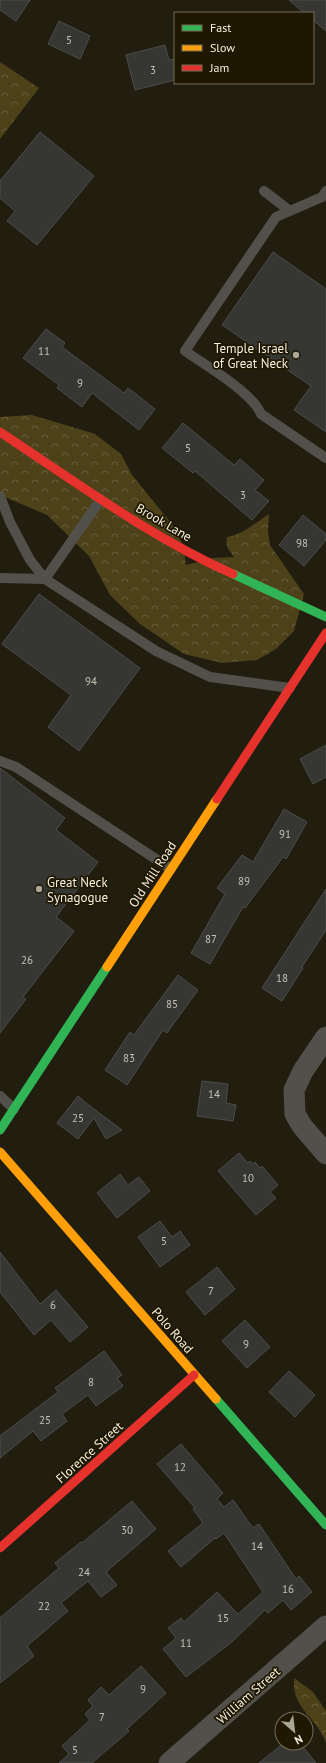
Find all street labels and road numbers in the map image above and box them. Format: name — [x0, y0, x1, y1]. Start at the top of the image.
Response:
street label: Brook Lane — [133, 500, 195, 545]
street label: Old Mill Road — [125, 838, 180, 911]
street label: Polo Road — [148, 1304, 197, 1357]
street label: Florence Street — [52, 1417, 127, 1487]
street label: William Street — [213, 1663, 284, 1728]

